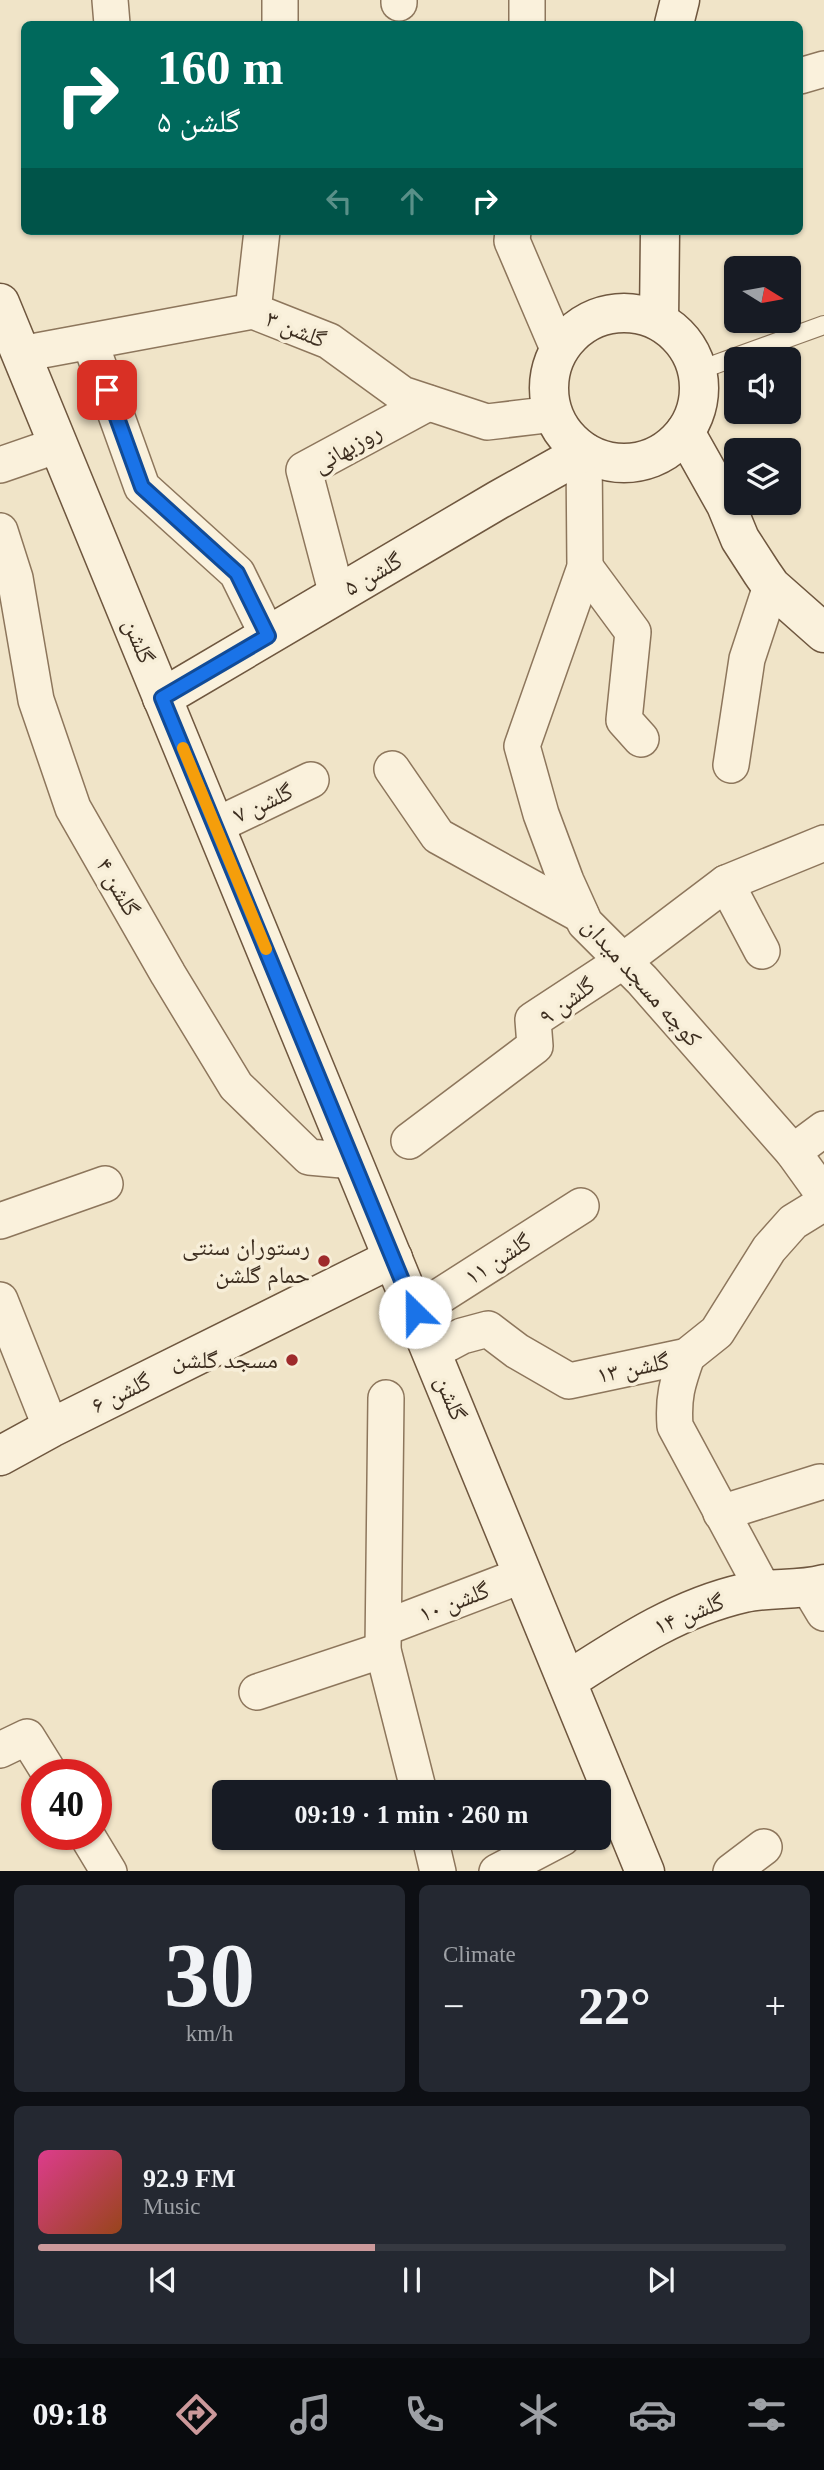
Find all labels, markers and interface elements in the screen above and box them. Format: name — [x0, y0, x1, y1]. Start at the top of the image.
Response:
text: 160 m — [157, 40, 284, 95]
icon: right — [42, 49, 133, 140]
text: گلشن ۵ — [157, 103, 240, 139]
icon: left — [320, 182, 358, 220]
icon: ahead — [393, 182, 431, 220]
icon: right — [466, 182, 504, 220]
north arrow — [724, 256, 802, 332]
map controls — [724, 256, 801, 515]
street label: گلشن ۳ — [262, 305, 330, 354]
button: sound — [724, 347, 801, 424]
pin — [77, 360, 137, 420]
icon: arrive — [88, 371, 126, 409]
street label: روزبهانی — [308, 418, 386, 479]
button: layers — [724, 438, 801, 515]
street label: گلشن ۵ — [339, 547, 407, 602]
street label: گلشن — [117, 615, 160, 668]
street label: گلشن ۷ — [229, 778, 297, 829]
street label: گلشن ۴ — [90, 853, 145, 921]
street label: کوچه مسجد میدان — [577, 912, 707, 1052]
street label: گلشن ۹ — [534, 972, 600, 1031]
street label: گلشن ۱۱ — [460, 1228, 536, 1291]
place label: رستوران سنتی حمام گلشن — [182, 1234, 310, 1291]
marker: رستوران سنتی حمام گلشن — [316, 1253, 332, 1269]
position arrow — [378, 1275, 452, 1349]
place label: مسجد گلشن — [172, 1347, 278, 1374]
street label: گلشن ۱۳ — [594, 1348, 672, 1389]
marker: مسجد گلشن — [284, 1352, 300, 1368]
street label: گلشن ۶ — [87, 1368, 155, 1419]
street label: گلشن — [429, 1372, 472, 1425]
street label: گلشن ۱۰ — [415, 1577, 493, 1628]
street label: گلشن ۱۴ — [650, 1588, 728, 1641]
speed limit sign: 40 — [21, 1759, 112, 1850]
text: 09:19 · 1 min · 260 m — [295, 1800, 529, 1829]
text: 30 — [164, 1925, 255, 2026]
text: Climate — [443, 1942, 516, 1967]
text: 22° — [578, 1978, 651, 2035]
text: − — [443, 1985, 464, 2027]
text: + — [765, 1985, 786, 2027]
text: km/h — [186, 2021, 233, 2046]
text: 92.9 FM — [143, 2164, 235, 2193]
text: Music — [143, 2194, 201, 2219]
icon: previous — [144, 2261, 182, 2299]
icon: pause — [393, 2261, 431, 2299]
icon: next — [642, 2261, 680, 2299]
icon: directions — [172, 2390, 221, 2439]
icon: music — [286, 2390, 335, 2439]
icon: phone — [400, 2390, 449, 2439]
icon: climate — [514, 2390, 563, 2439]
icon: car — [628, 2390, 677, 2439]
icon: filters — [742, 2390, 791, 2439]
text: 09:18 — [33, 2396, 107, 2432]

